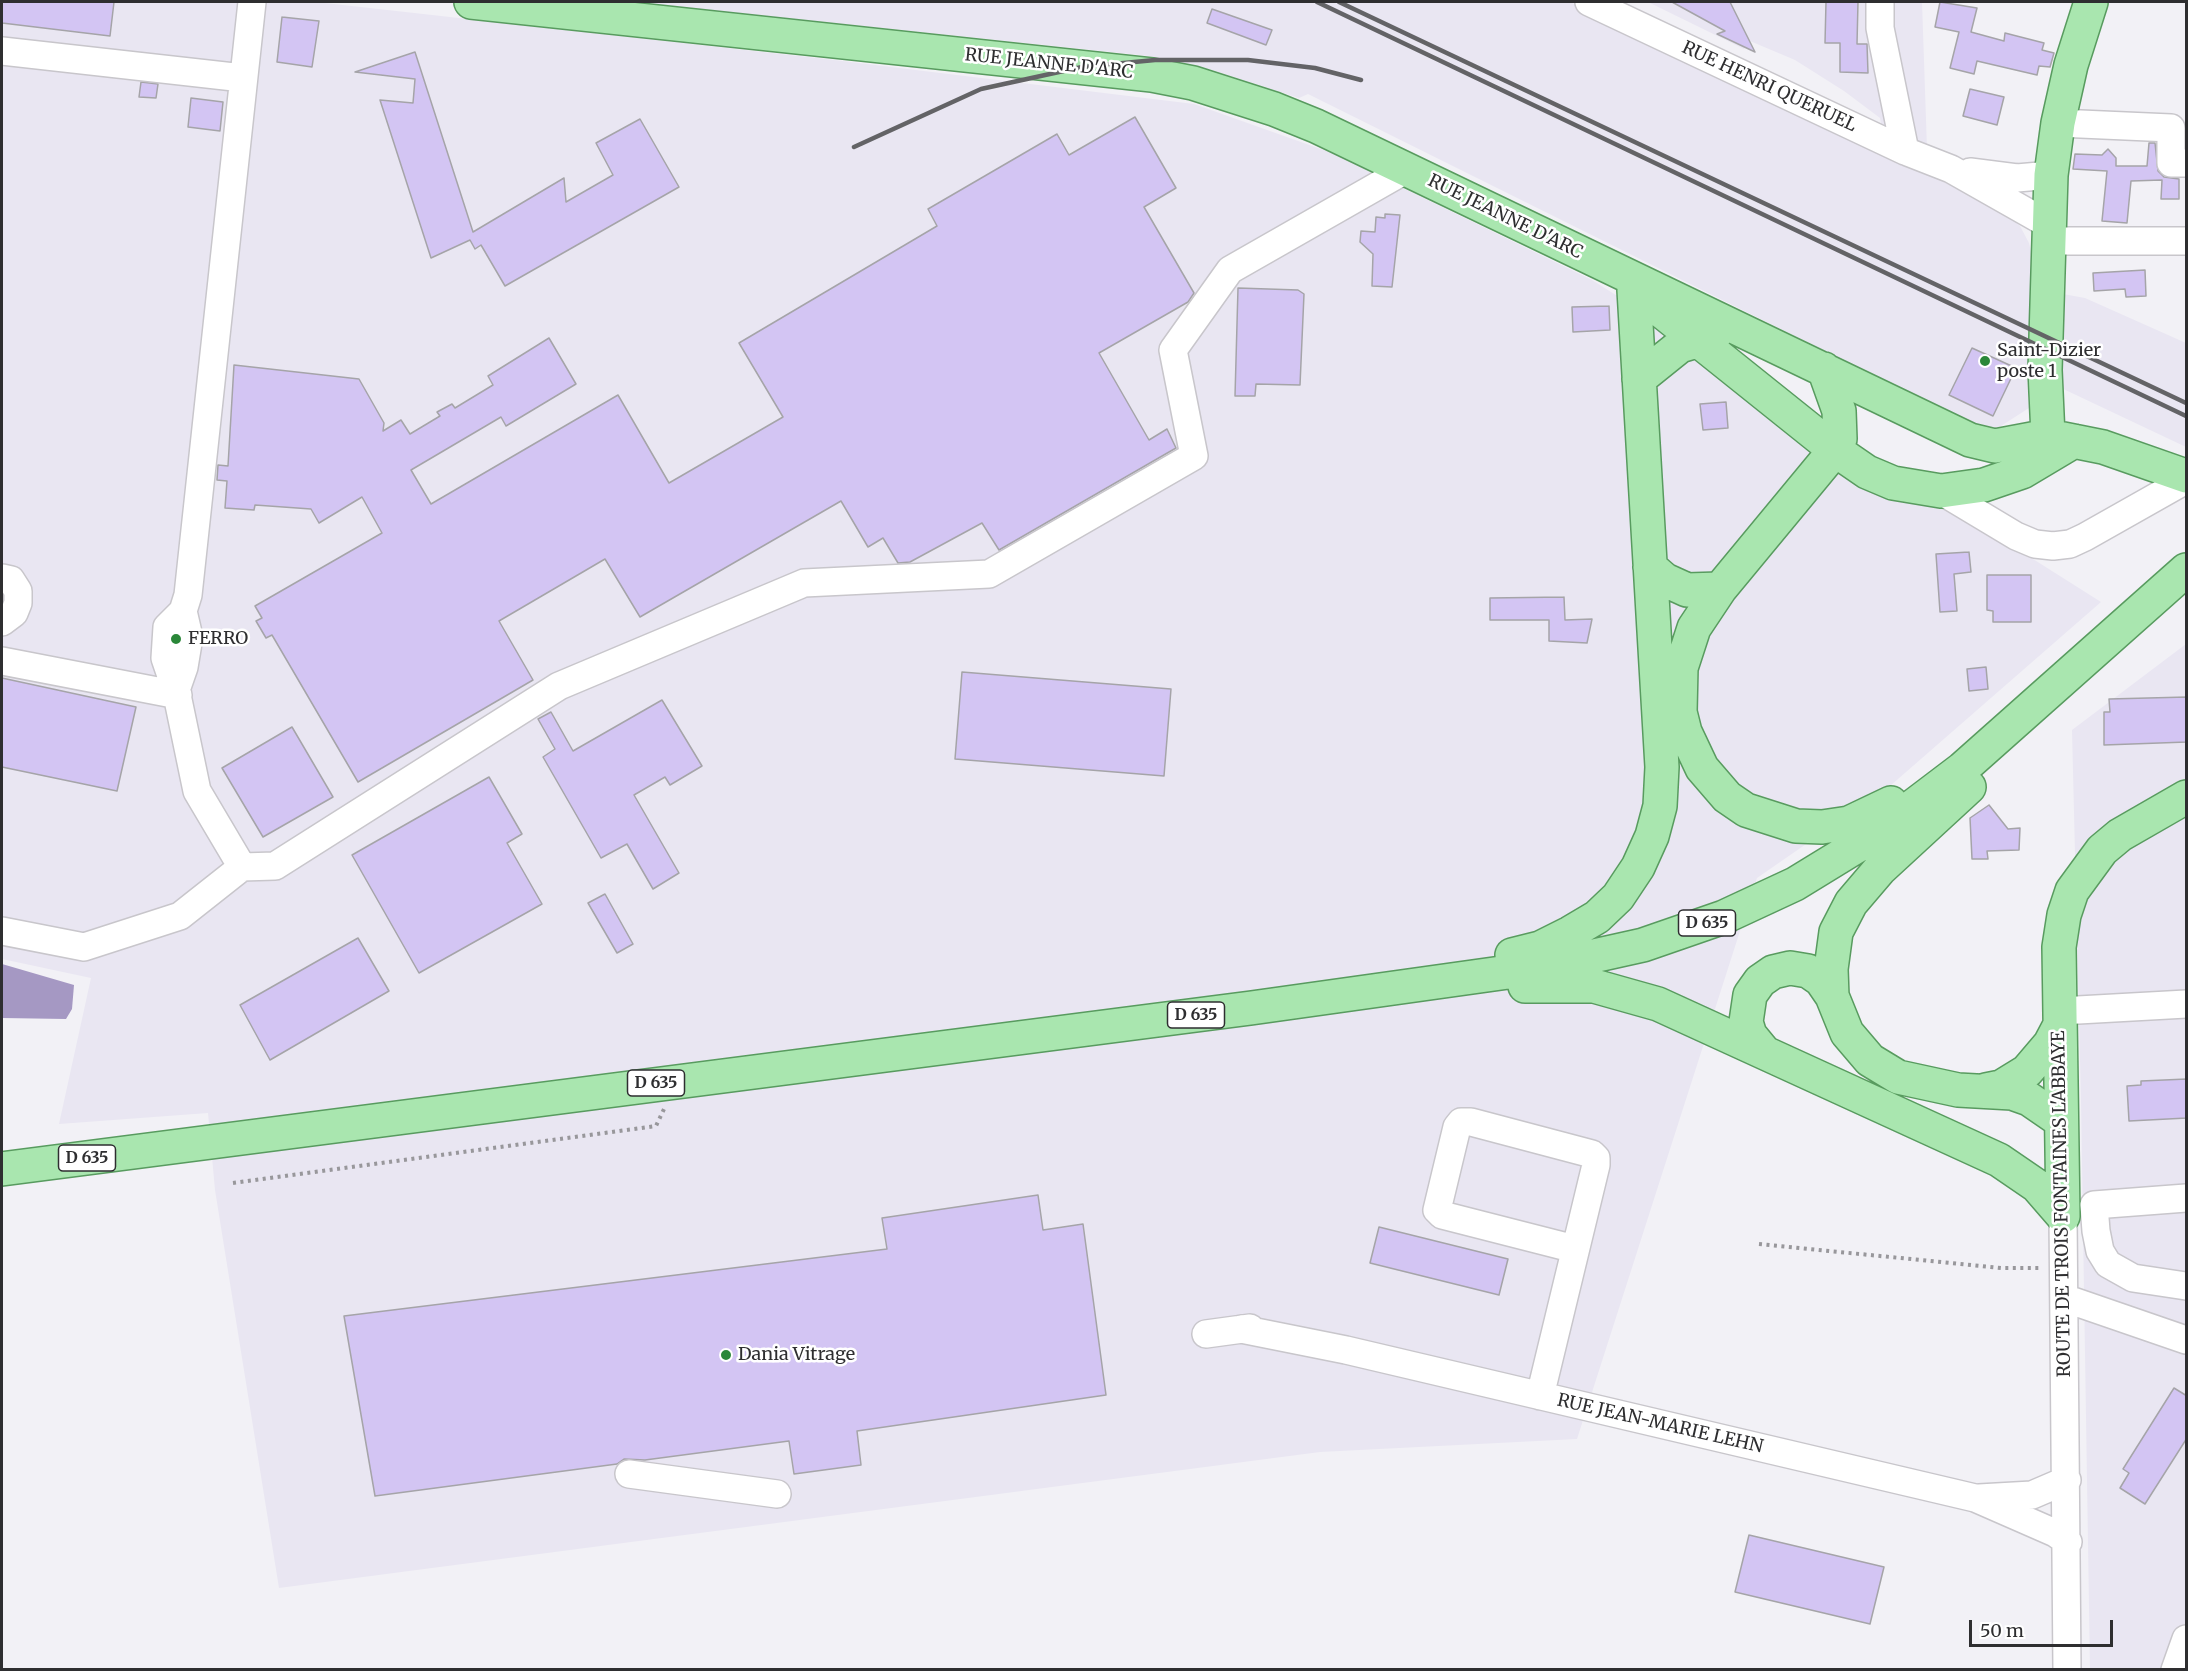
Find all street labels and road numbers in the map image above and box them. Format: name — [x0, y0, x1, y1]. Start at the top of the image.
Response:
street label: RUE HENRI QUERUEL — [1678, 37, 1860, 137]
street label: RUE JEANNE D'ARC — [964, 44, 1134, 84]
street label: RUE JEANNE D'ARC — [1424, 170, 1586, 264]
road number: D 635 — [1678, 910, 1736, 936]
road number: D 635 — [1168, 1002, 1224, 1028]
street label: ROUTE DE TROIS FONTAINES L'ABBAYE — [2048, 1030, 2076, 1378]
road number: D 635 — [628, 1070, 684, 1096]
road number: D 635 — [58, 1145, 116, 1171]
street label: RUE JEAN-MARIE LEHN — [1555, 1390, 1765, 1458]

